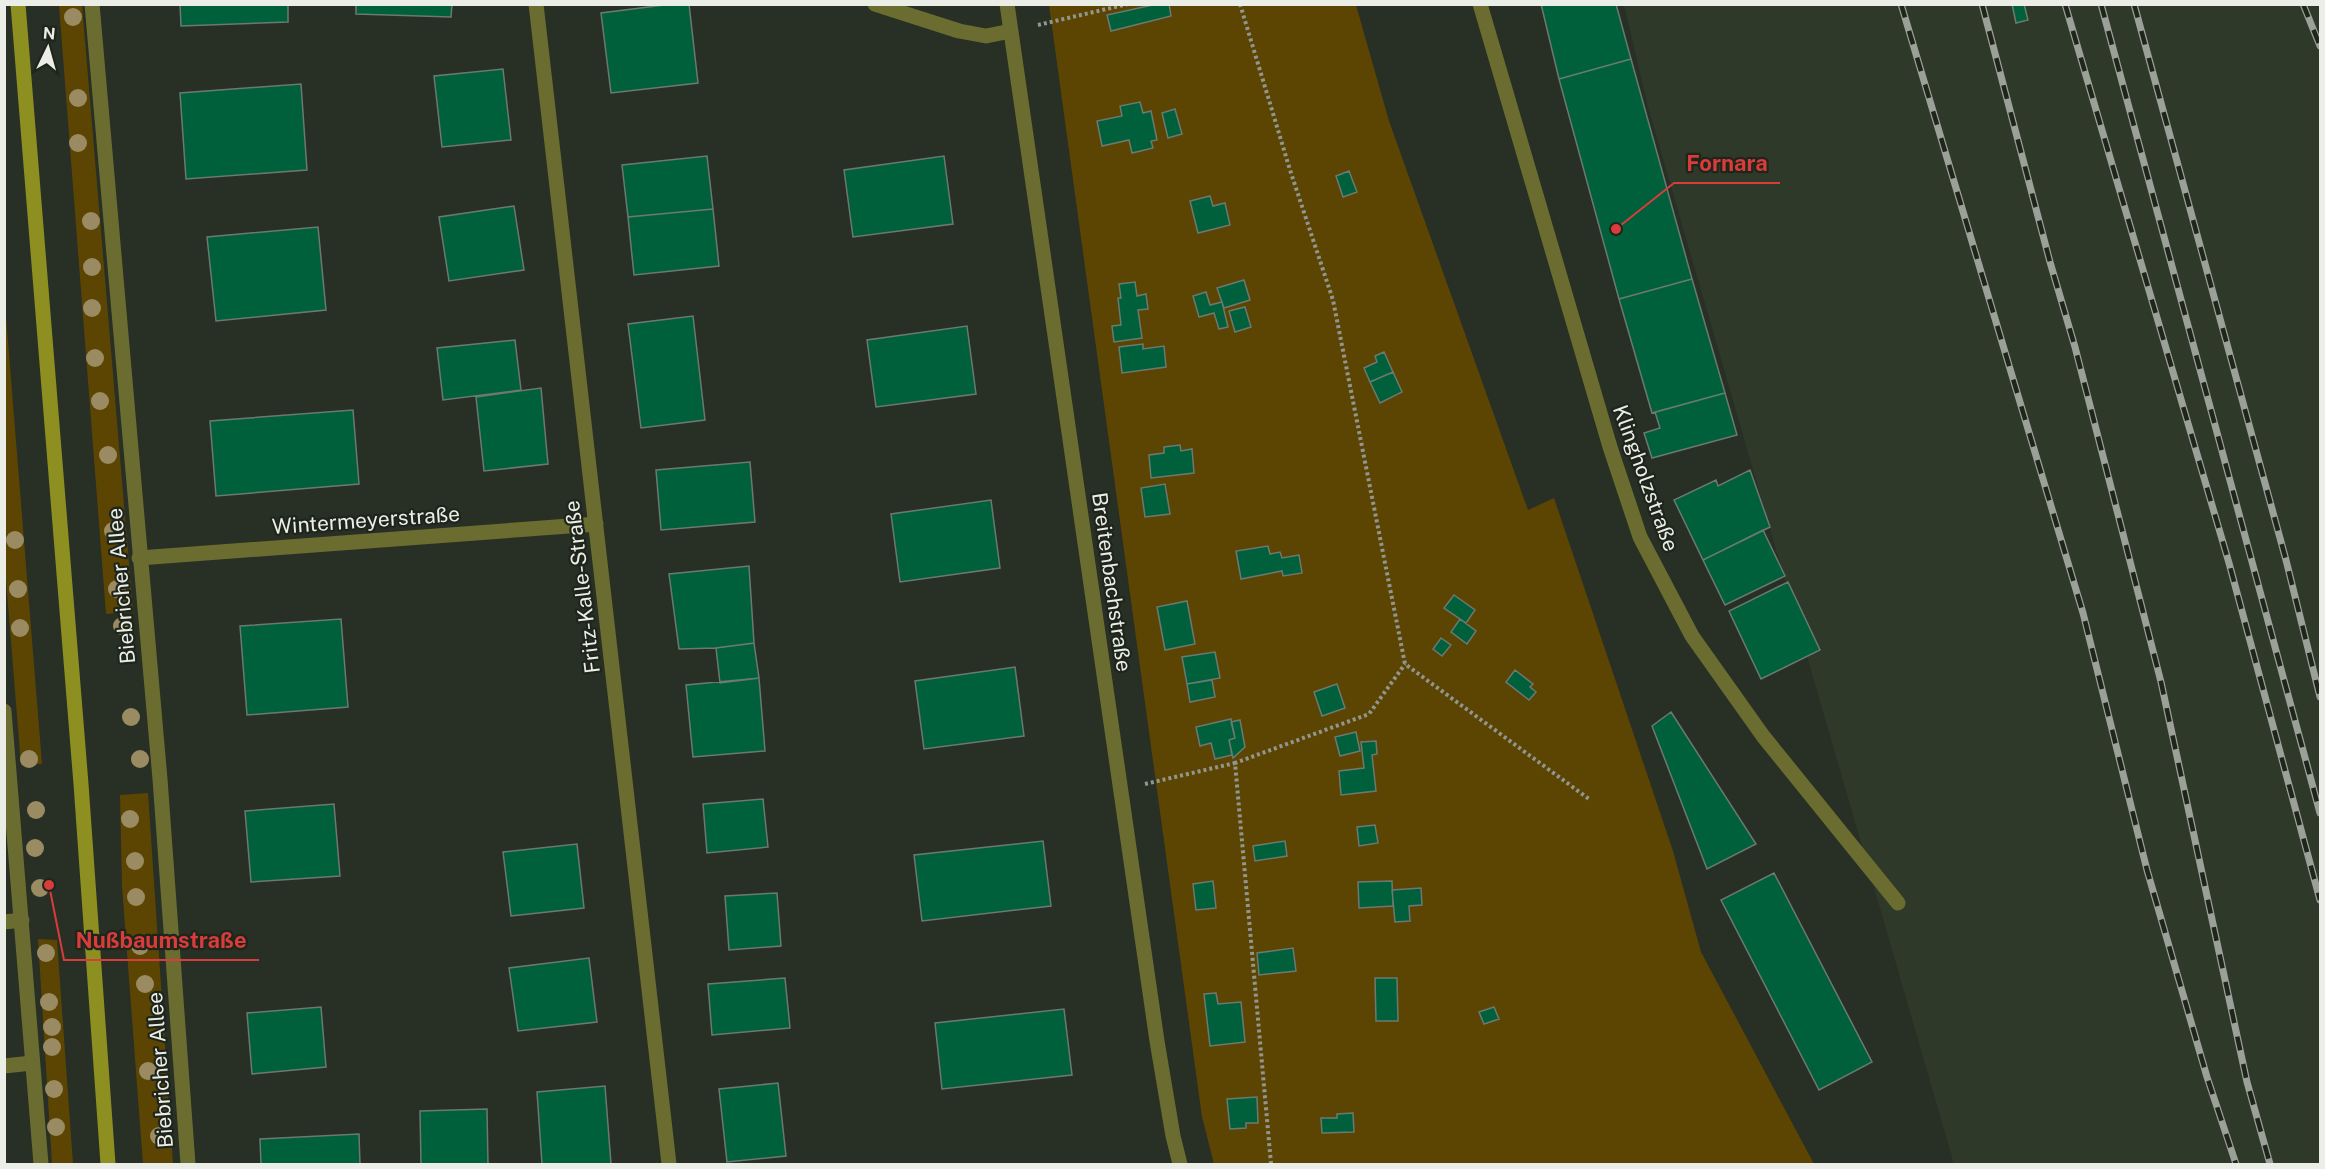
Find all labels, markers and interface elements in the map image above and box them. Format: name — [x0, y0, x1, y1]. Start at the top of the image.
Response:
north arrow — [18, 18, 78, 78]
text: N — [42, 24, 56, 44]
callout: Fornara — [1674, 143, 1780, 183]
text: Fornara — [1686, 150, 1768, 176]
street label: Klingholzstraße — [1608, 401, 1684, 555]
street label: Breitenbachstraße — [1087, 491, 1137, 673]
street label: Fritz-Kalle-Straße — [559, 499, 605, 675]
street label: Wintermeyerstraße — [271, 501, 461, 539]
street label: Biebricher Allee — [102, 507, 140, 665]
callout: Nußbaumstraße — [64, 920, 259, 960]
text: Nußbaumstraße — [75, 927, 247, 953]
street label: Biebricher Allee — [142, 991, 178, 1149]

